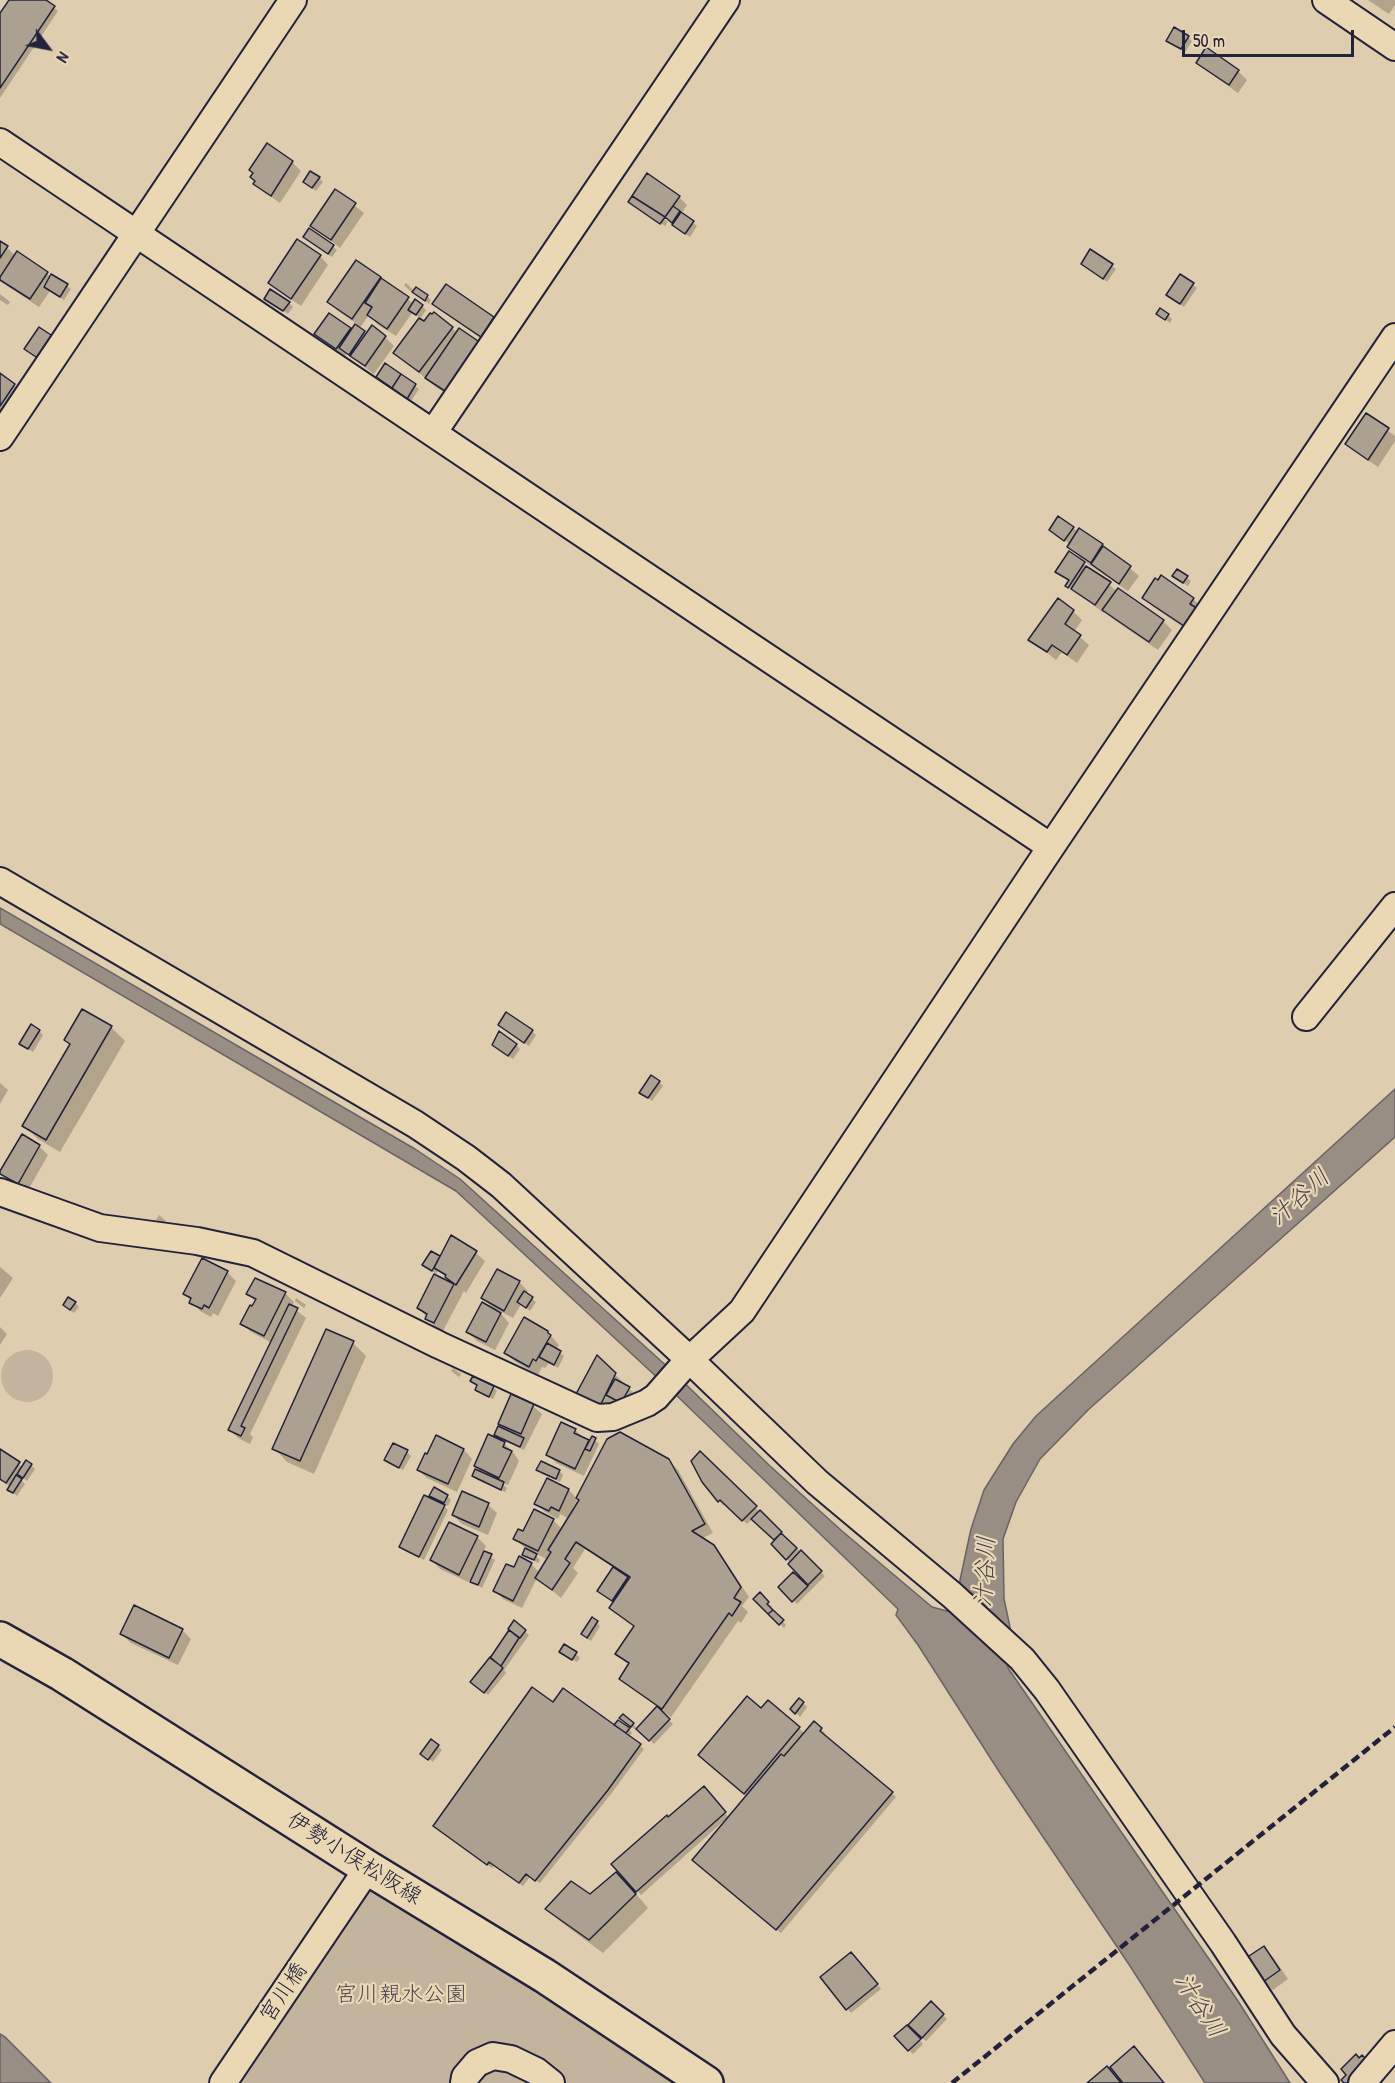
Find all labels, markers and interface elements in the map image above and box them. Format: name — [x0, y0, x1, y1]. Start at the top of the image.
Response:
north arrow — [18, 18, 78, 78]
scale bar — [1185, 18, 1358, 56]
text: 50 m — [1193, 28, 1225, 53]
text: N — [52, 48, 75, 67]
water label: 汁谷川 — [1264, 1163, 1336, 1233]
water label: 汁谷川 — [970, 1535, 1002, 1609]
street label: 伊勢小俣松阪線 — [282, 1807, 426, 1911]
street label: 宮川橋 — [255, 1958, 313, 2028]
water label: 汁谷川 — [1167, 1968, 1231, 2044]
park label: 宮川親水公園 — [335, 1982, 467, 2008]

